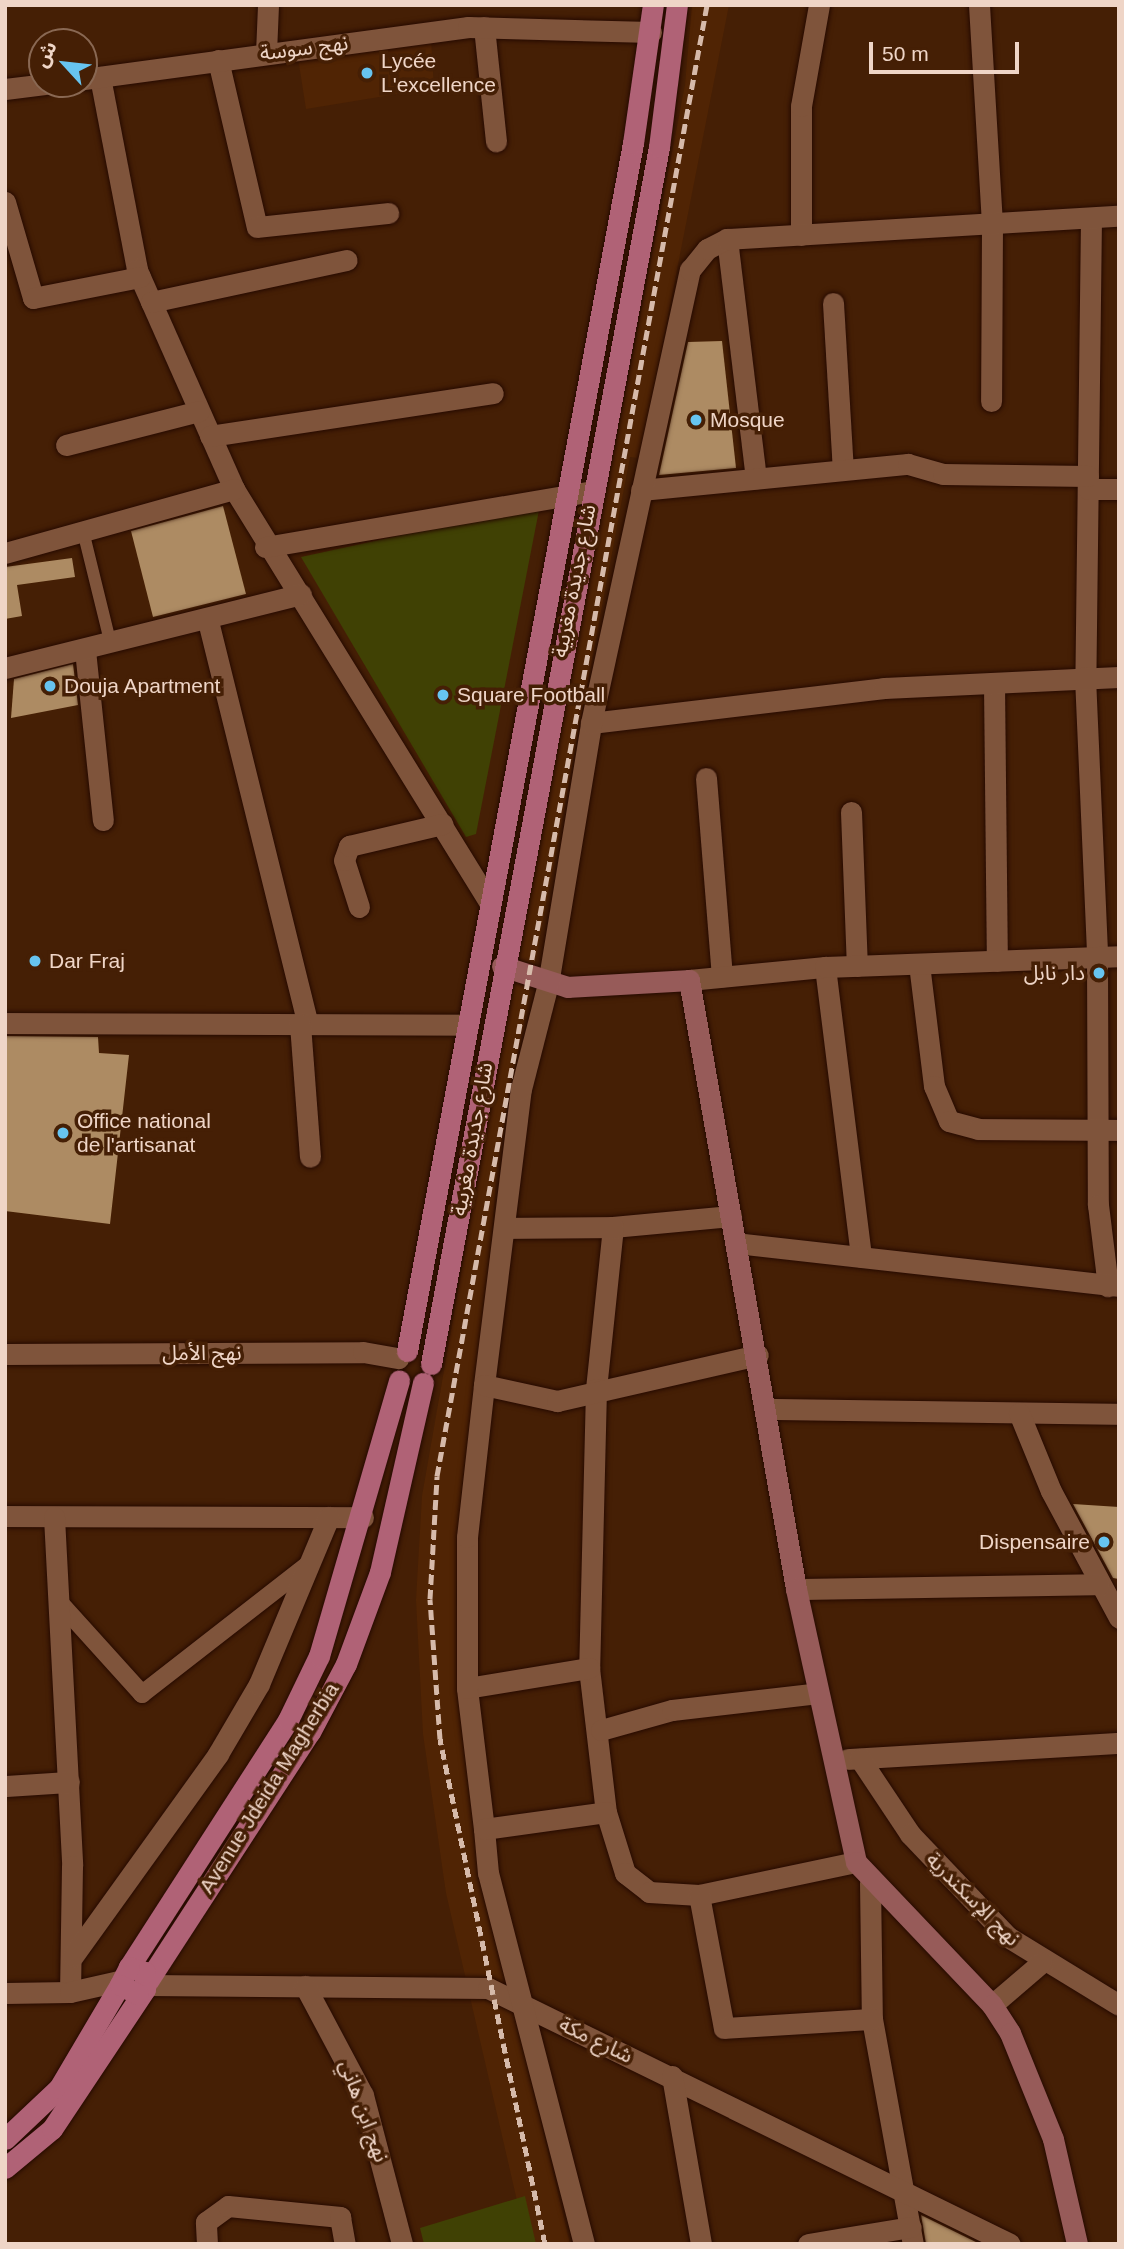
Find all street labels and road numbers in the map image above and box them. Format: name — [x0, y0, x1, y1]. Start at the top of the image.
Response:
street label: نهج سوسة — [258, 30, 350, 66]
street label: شارع جديدة مغربية — [547, 502, 601, 660]
street label: شارع جديدة مغربية — [446, 1060, 498, 1218]
street label: نهج الأمل — [162, 1340, 242, 1366]
street label: Avenue Jdeida Magherbia — [194, 1678, 344, 1898]
street label: نهج الإسكندرية — [921, 1847, 1025, 1951]
street label: شارع مكة — [555, 2011, 637, 2069]
street label: نهج ابن هاني — [334, 2056, 394, 2166]

